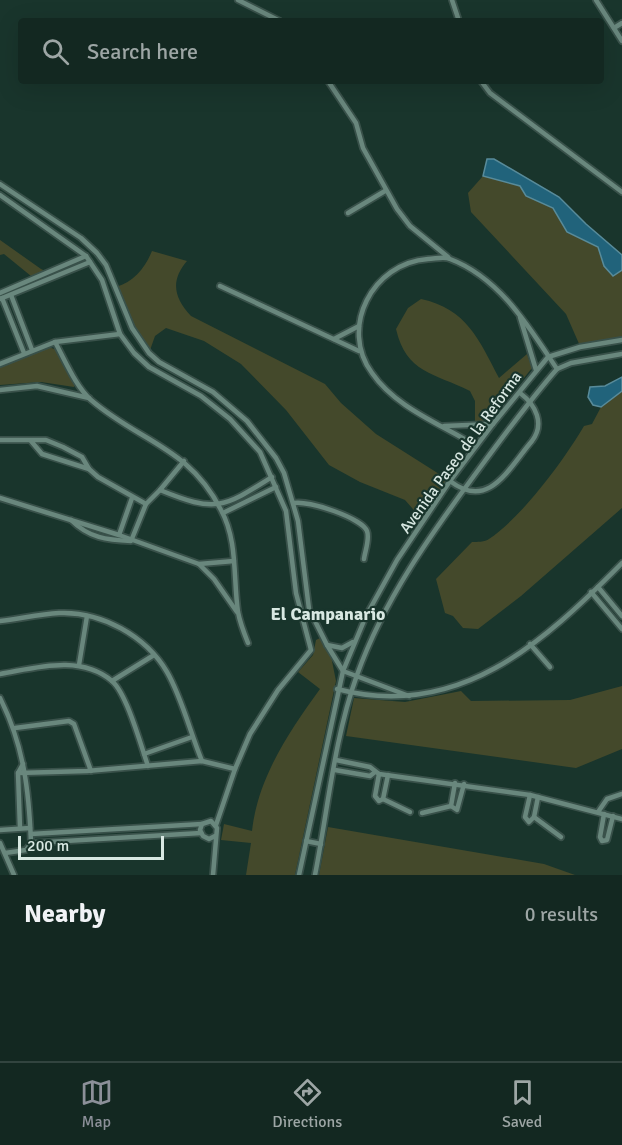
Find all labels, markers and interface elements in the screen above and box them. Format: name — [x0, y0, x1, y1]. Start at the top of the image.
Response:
search box — [18, 18, 604, 84]
icon: search — [39, 35, 72, 68]
text: Search here — [87, 38, 198, 65]
street label: Avenida Paseo de la Reforma — [395, 368, 526, 538]
district label: El Campanario — [271, 603, 385, 625]
scale bar — [18, 833, 164, 860]
text: 200 m — [27, 836, 69, 856]
text: Nearby — [24, 898, 105, 930]
text: 0 results — [525, 902, 598, 927]
tab: Map — [80, 1076, 113, 1132]
tab: Directions — [272, 1076, 342, 1132]
tab: Saved — [502, 1076, 542, 1132]

